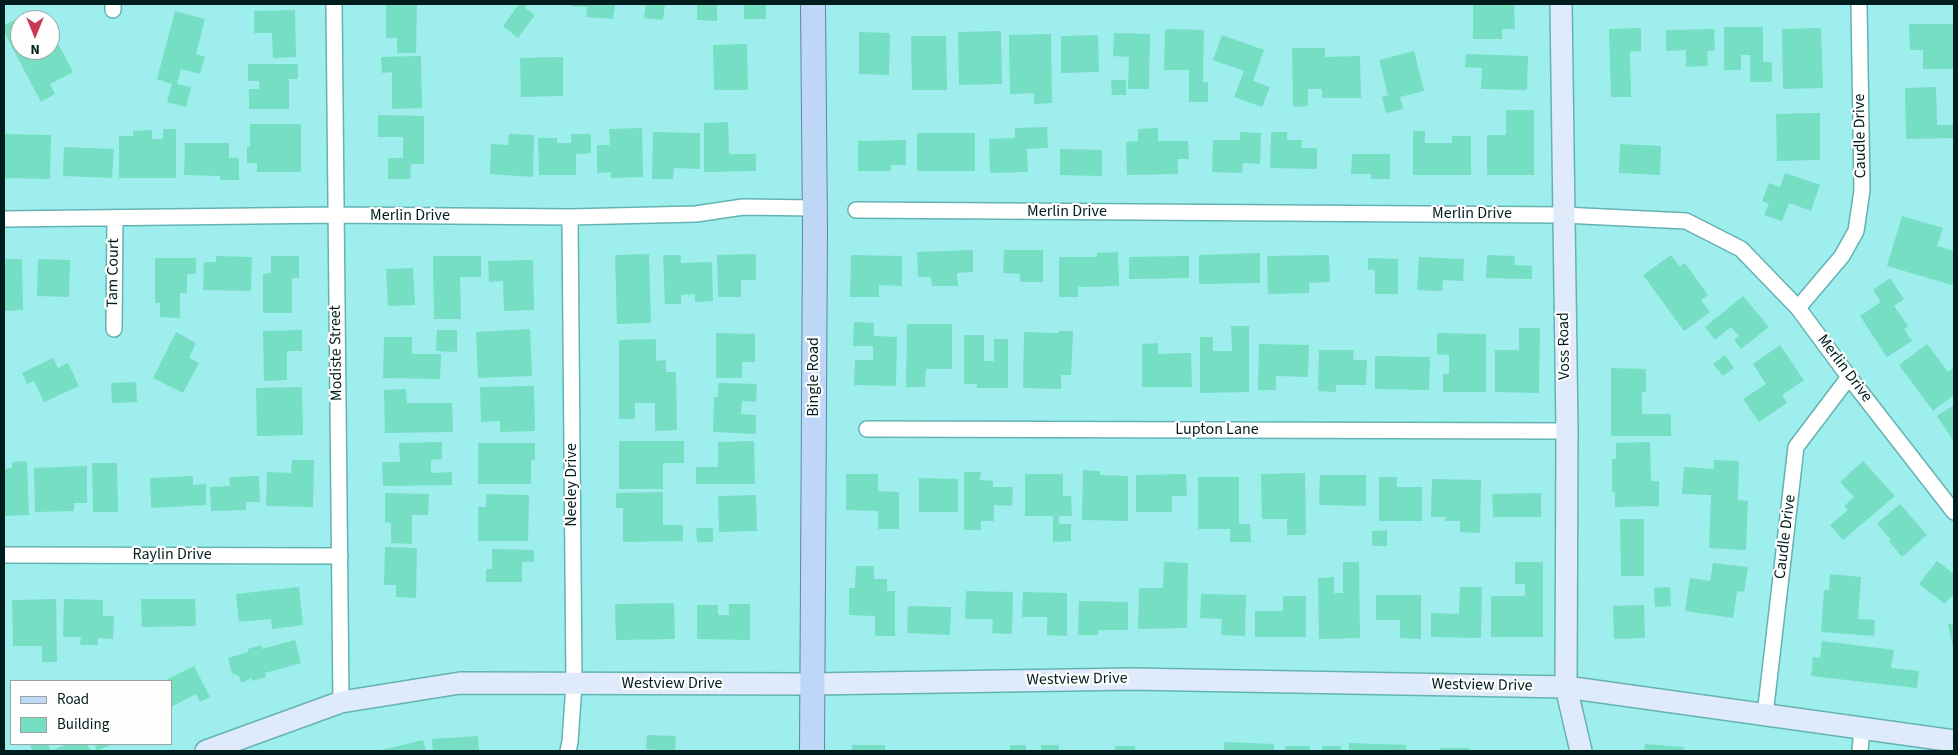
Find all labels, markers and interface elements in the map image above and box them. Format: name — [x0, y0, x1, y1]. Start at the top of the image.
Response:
north arrow — [10, 10, 60, 60]
text: N — [30, 39, 40, 59]
street label: Caudle Drive — [1851, 94, 1871, 178]
street label: Merlin Drive — [1027, 202, 1107, 222]
street label: Merlin Drive — [1432, 204, 1512, 224]
street label: Merlin Drive — [370, 206, 450, 226]
street label: Tam Court — [104, 238, 124, 308]
street label: Modiste Street — [327, 305, 347, 401]
street label: Voss Road — [1555, 312, 1575, 380]
street label: Merlin Drive — [1812, 331, 1876, 407]
street label: Bingle Road — [804, 337, 824, 417]
street label: Lupton Lane — [1175, 420, 1259, 440]
street label: Neeley Drive — [562, 443, 582, 527]
street label: Caudle Drive — [1771, 494, 1801, 580]
street label: Raylin Drive — [132, 545, 212, 565]
street label: Westview Drive — [1026, 670, 1128, 690]
street label: Westview Drive — [621, 674, 723, 694]
street label: Westview Drive — [1431, 676, 1533, 696]
legend — [10, 680, 172, 745]
text: Road — [57, 689, 89, 710]
text: Building — [57, 714, 109, 735]

